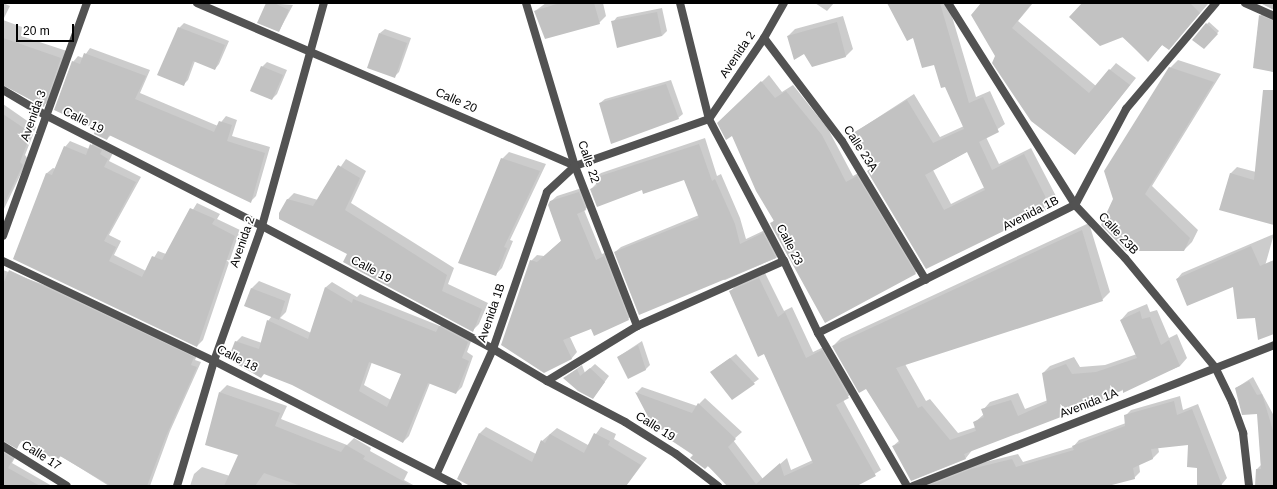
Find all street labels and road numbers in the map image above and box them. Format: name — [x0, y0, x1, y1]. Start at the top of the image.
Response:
street label: Avenida 2 — [717, 29, 759, 81]
street label: Calle 20 — [433, 85, 479, 117]
street label: Avenida 3 — [18, 89, 50, 143]
street label: Calle 19 — [60, 105, 106, 137]
street label: Calle 23A — [840, 123, 880, 175]
street label: Calle 22 — [574, 139, 602, 185]
street label: Avenida 1B — [1000, 194, 1062, 234]
street label: Calle 23B — [1095, 210, 1141, 258]
street label: Avenida 2 — [228, 215, 258, 269]
street label: Calle 23 — [773, 222, 805, 268]
street label: Calle 19 — [348, 253, 394, 287]
street label: Avenida 1B — [475, 282, 509, 344]
street label: Calle 18 — [214, 343, 260, 375]
street label: Avenida 1A — [1058, 386, 1120, 422]
street label: Calle 19 — [633, 409, 677, 445]
street label: Calle 17 — [19, 438, 63, 474]

